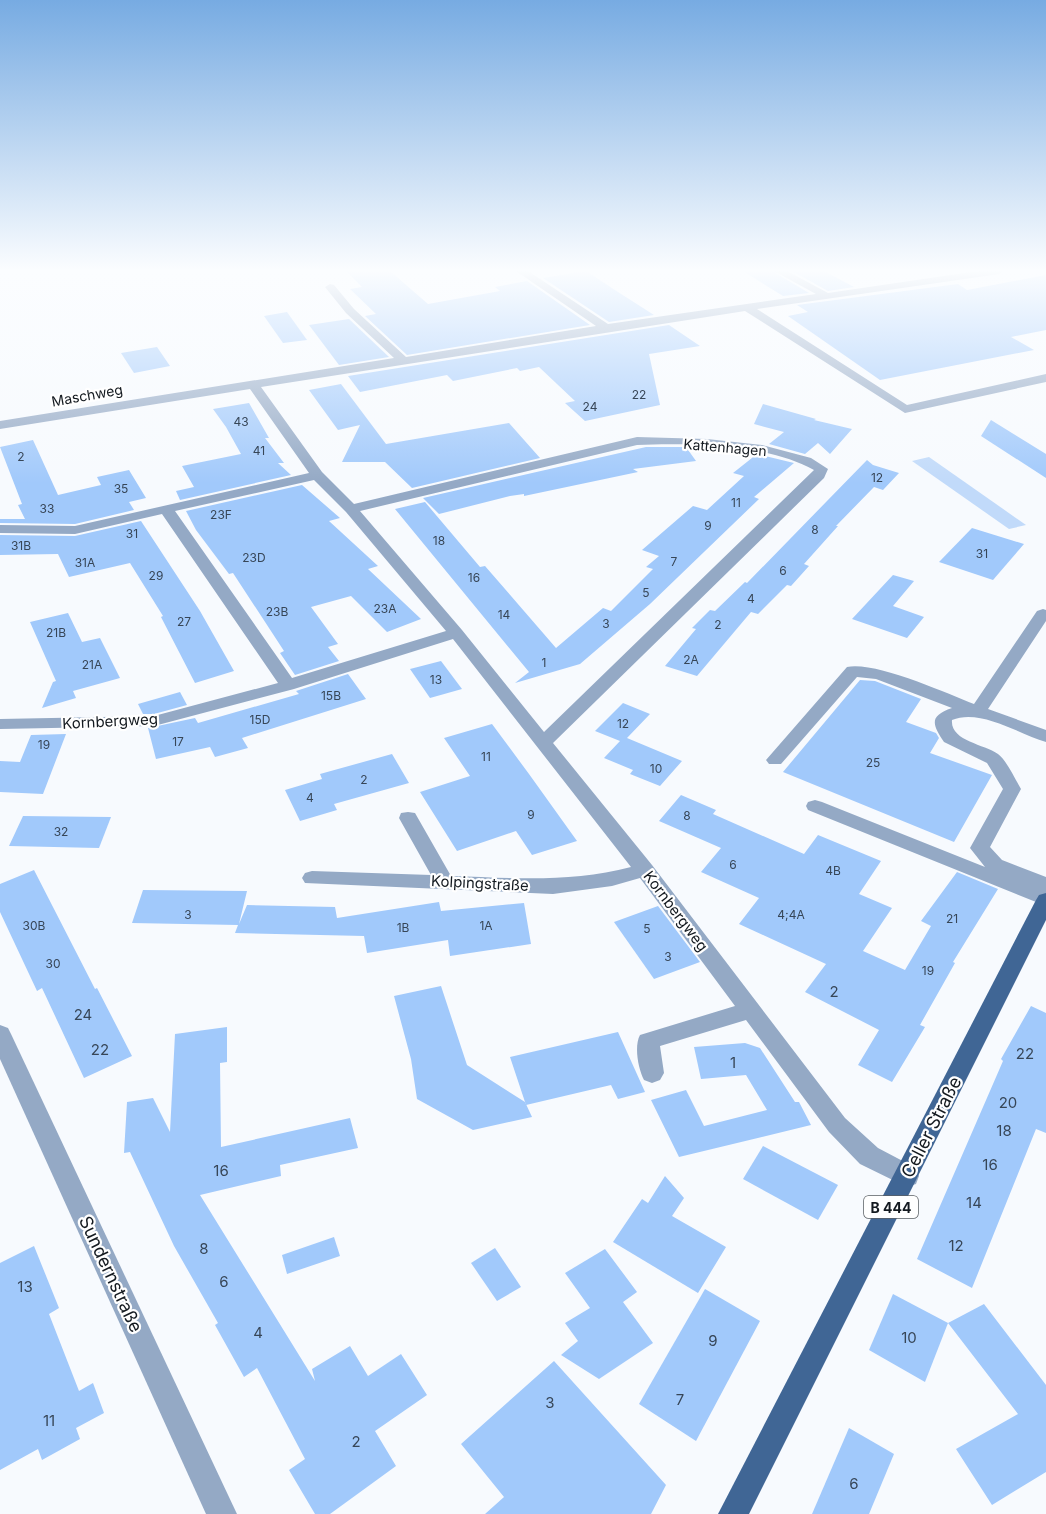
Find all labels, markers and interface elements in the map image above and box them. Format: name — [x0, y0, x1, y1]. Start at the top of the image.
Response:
street label: Maschweg — [50, 380, 124, 410]
house number: 22 — [632, 387, 646, 402]
house number: 24 — [583, 399, 598, 414]
house number: 43 — [233, 414, 249, 429]
street label: Kattenhagen — [683, 435, 767, 459]
house number: 41 — [253, 443, 265, 458]
house number: 2 — [17, 449, 25, 464]
house number: 12 — [871, 470, 883, 485]
house number: 35 — [114, 481, 128, 496]
house number: 11 — [731, 495, 741, 510]
house number: 33 — [40, 501, 54, 516]
house number: 23F — [210, 507, 232, 522]
house number: 9 — [704, 518, 712, 533]
house number: 8 — [811, 522, 819, 537]
house number: 31 — [126, 526, 138, 541]
house number: 18 — [433, 533, 445, 548]
house number: 31B — [11, 538, 31, 553]
house number: 31 — [976, 546, 988, 561]
house number: 23D — [242, 550, 266, 565]
house number: 7 — [671, 554, 678, 569]
house number: 31A — [75, 555, 95, 570]
house number: 6 — [779, 563, 787, 578]
house number: 29 — [149, 568, 163, 583]
house number: 16 — [468, 570, 480, 585]
house number: 5 — [642, 585, 650, 600]
house number: 4 — [747, 591, 755, 606]
house number: 23A — [373, 601, 397, 616]
house number: 23B — [266, 604, 288, 619]
house number: 14 — [498, 607, 511, 622]
house number: 27 — [177, 614, 191, 629]
house number: 3 — [602, 616, 610, 631]
house number: 2 — [714, 617, 722, 632]
house number: 21B — [46, 625, 66, 640]
house number: 2A — [683, 652, 699, 667]
house number: 1 — [542, 655, 546, 670]
house number: 21A — [82, 657, 102, 672]
house number: 13 — [430, 672, 442, 687]
house number: 15B — [321, 688, 341, 703]
street label: Kornbergweg — [62, 709, 158, 733]
house number: 15D — [250, 712, 270, 727]
house number: 12 — [617, 716, 629, 731]
house number: 17 — [172, 734, 184, 749]
house number: 19 — [38, 737, 50, 752]
house number: 11 — [481, 749, 491, 764]
house number: 25 — [866, 755, 880, 770]
house number: 10 — [650, 761, 662, 776]
house number: 2 — [360, 772, 368, 787]
house number: 4 — [306, 790, 314, 805]
house number: 9 — [527, 807, 535, 822]
house number: 8 — [683, 808, 691, 823]
house number: 32 — [54, 824, 68, 839]
house number: 6 — [729, 857, 737, 872]
house number: 4B — [825, 863, 841, 878]
street label: Kornbergweg — [640, 867, 712, 955]
street label: Kolpingstraße — [431, 871, 529, 895]
house number: 3 — [184, 907, 192, 922]
house number: 4;4A — [777, 907, 805, 922]
house number: 21 — [946, 911, 958, 926]
house number: 30B — [23, 918, 46, 933]
house number: 1A — [479, 918, 493, 933]
house number: 1B — [397, 920, 410, 935]
house number: 5 — [643, 921, 651, 936]
house number: 3 — [664, 949, 672, 964]
house number: 30 — [46, 956, 60, 971]
house number: 19 — [922, 963, 934, 978]
house number: 2 — [829, 982, 839, 1001]
house number: 24 — [74, 1005, 92, 1024]
house number: 22 — [91, 1040, 109, 1059]
house number: 22 — [1016, 1044, 1034, 1063]
house number: 1 — [730, 1053, 736, 1072]
street label: Celler Straße — [897, 1073, 965, 1181]
house number: 20 — [999, 1093, 1017, 1112]
house number: 18 — [996, 1121, 1012, 1140]
house number: 16 — [982, 1155, 998, 1174]
house number: 16 — [213, 1161, 229, 1180]
house number: 14 — [966, 1193, 982, 1212]
road number: B 444 — [864, 1196, 918, 1218]
street label: Sundernstraße — [75, 1213, 147, 1335]
house number: 12 — [948, 1236, 964, 1255]
house number: 8 — [199, 1239, 209, 1258]
house number: 6 — [219, 1272, 229, 1291]
house number: 13 — [17, 1277, 33, 1296]
house number: 4 — [253, 1323, 263, 1342]
house number: 10 — [901, 1328, 917, 1347]
house number: 9 — [708, 1331, 718, 1350]
house number: 7 — [676, 1390, 684, 1409]
house number: 3 — [545, 1393, 555, 1412]
house number: 11 — [43, 1411, 55, 1430]
house number: 2 — [351, 1432, 361, 1451]
house number: 6 — [849, 1474, 859, 1493]

